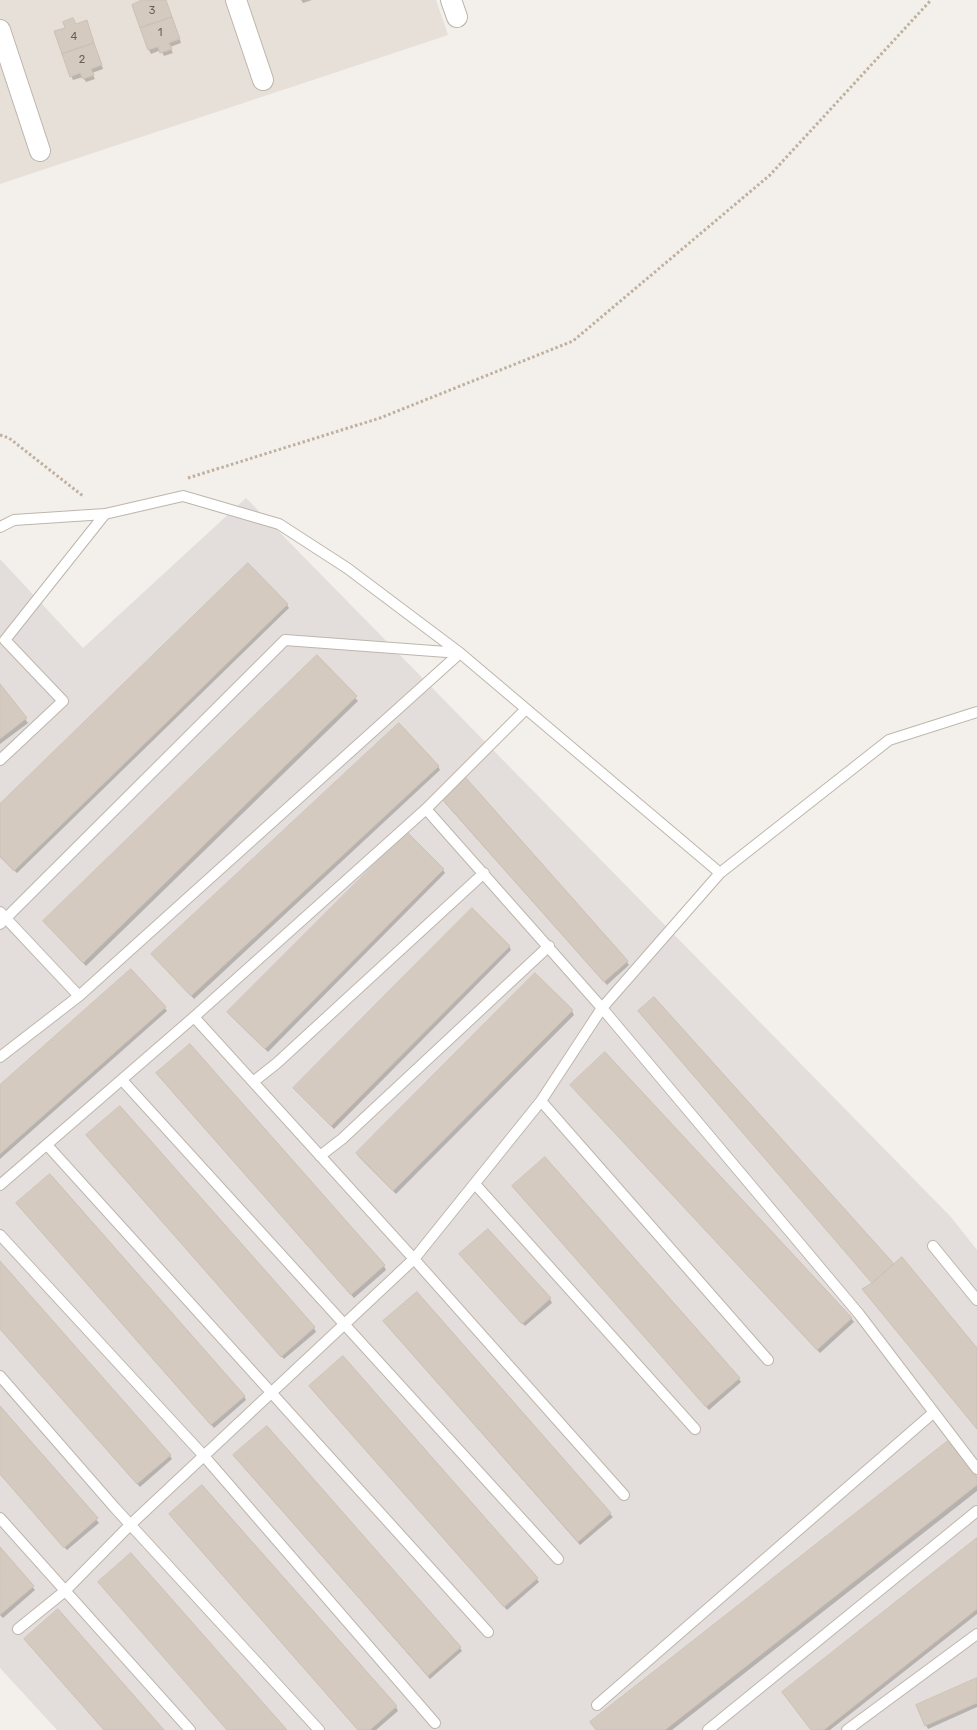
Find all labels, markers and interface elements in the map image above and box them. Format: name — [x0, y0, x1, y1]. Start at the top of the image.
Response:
house number: 3 — [149, 4, 155, 18]
house number: 1 — [158, 26, 162, 40]
house number: 4 — [71, 30, 77, 44]
house number: 2 — [79, 53, 85, 67]

